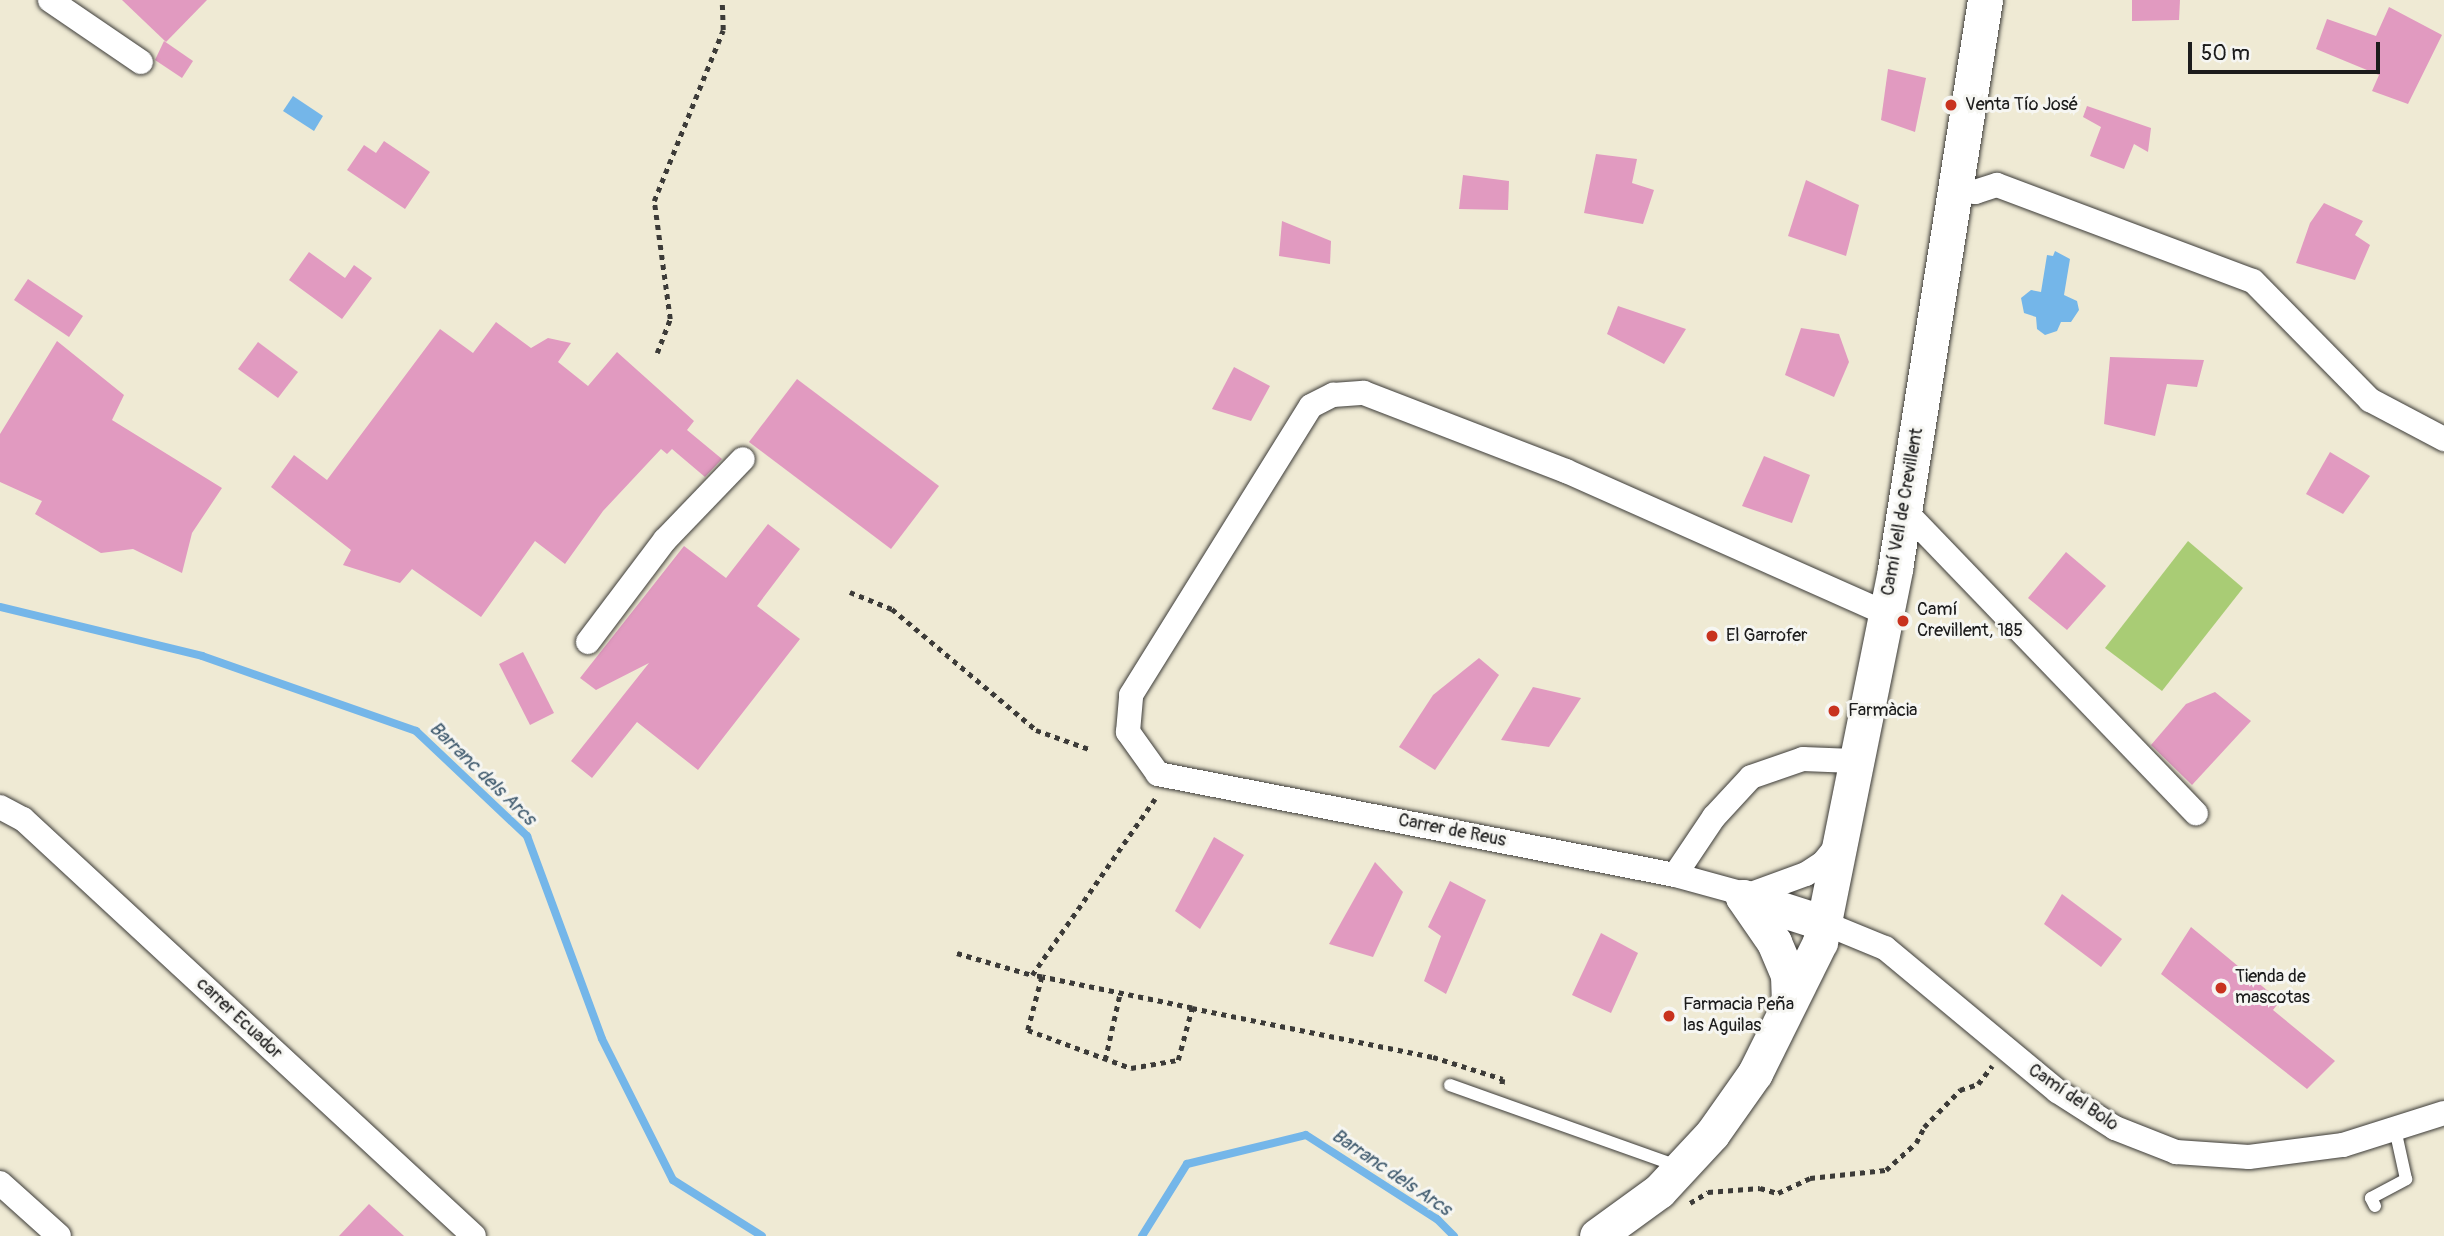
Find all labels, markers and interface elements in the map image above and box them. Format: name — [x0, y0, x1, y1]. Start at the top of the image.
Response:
scale bar — [2192, 28, 2384, 72]
text: 50 m — [2201, 40, 2250, 67]
place label: Venta Tío José — [1965, 94, 2078, 116]
marker: Venta Tío José — [1943, 97, 1959, 113]
street label: Camí Vell de Crevillent — [1878, 426, 1928, 598]
place label: Camí Crevillent, 185 — [1917, 600, 2023, 642]
marker: Camí Crevillent, 185 — [1895, 613, 1911, 629]
place label: El Garrofer — [1726, 625, 1808, 647]
marker: El Garrofer — [1704, 628, 1720, 644]
place label: Farmàcia — [1848, 700, 1917, 722]
marker: Farmàcia — [1826, 703, 1842, 719]
water label: Barranc dels Arcs — [424, 717, 540, 831]
street label: Carrer de Reus — [1396, 810, 1508, 852]
place label: Tienda de mascotas — [2235, 967, 2310, 1010]
street label: carrer Ecuador — [192, 974, 286, 1064]
marker: Tienda de mascotas — [2213, 980, 2229, 996]
place label: Farmacia Peña las Aguilas — [1683, 995, 1794, 1038]
marker: Farmacia Peña las Aguilas — [1661, 1008, 1677, 1024]
street label: Camí del Bolo — [2024, 1060, 2122, 1136]
water label: Barranc dels Arcs — [1327, 1125, 1455, 1221]

